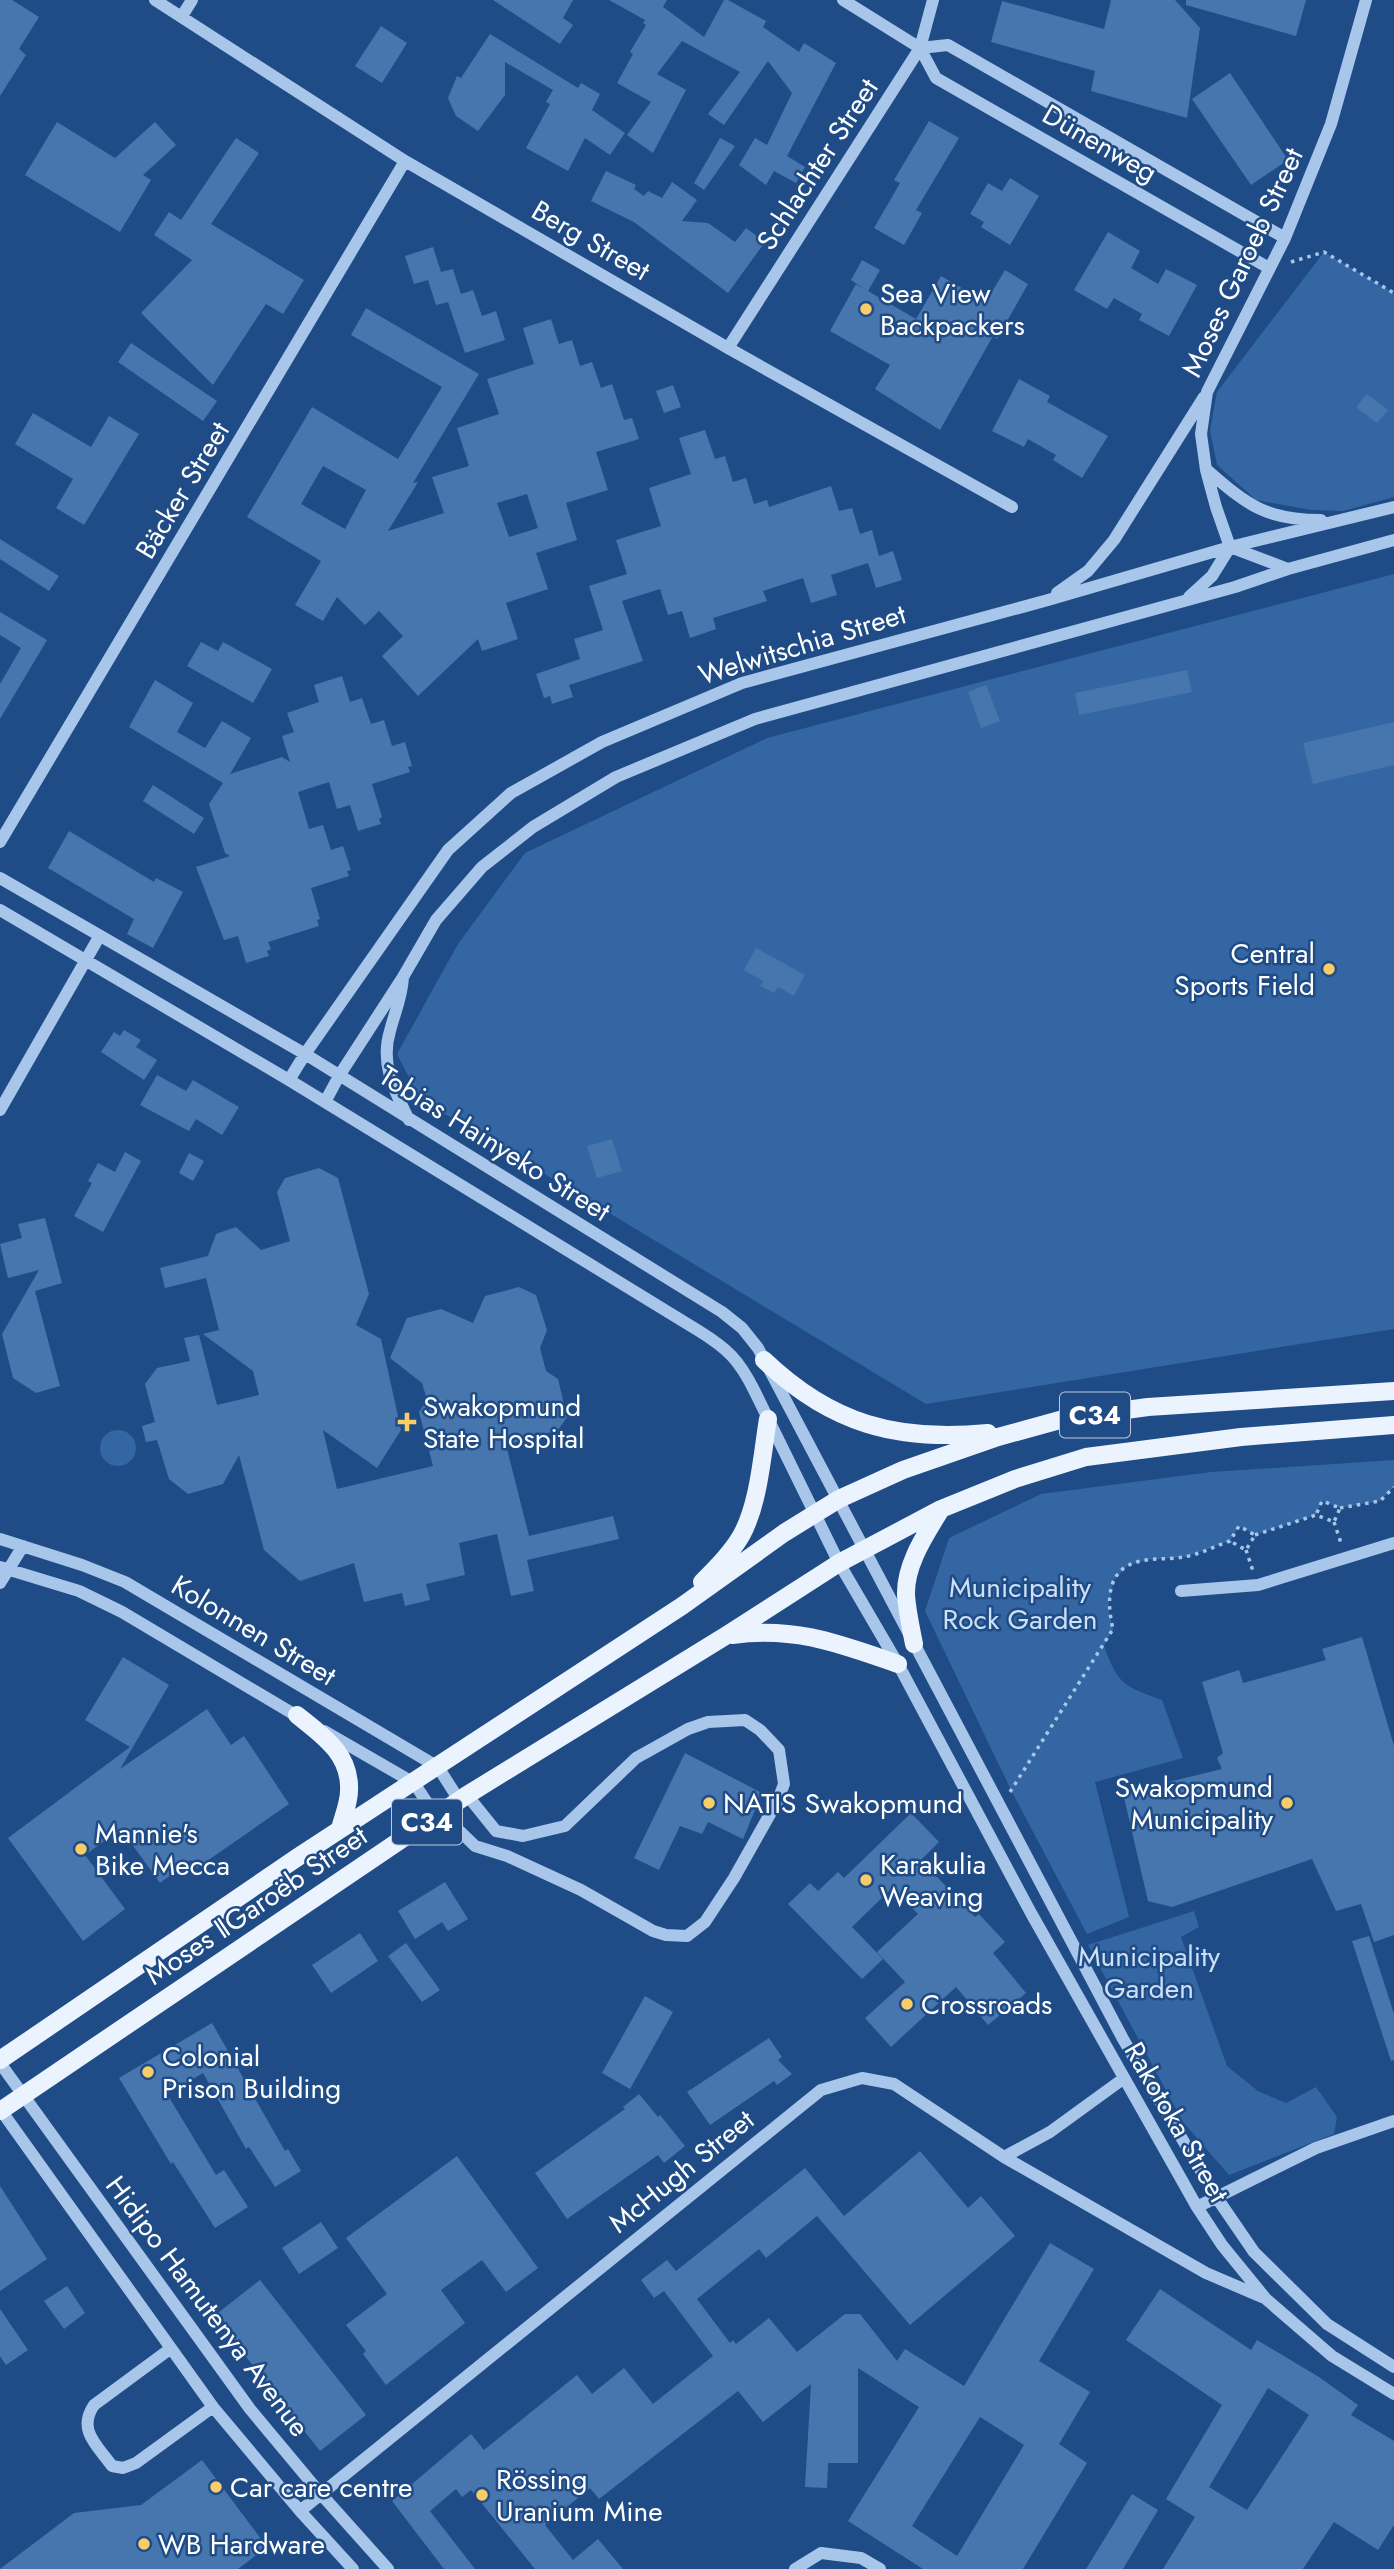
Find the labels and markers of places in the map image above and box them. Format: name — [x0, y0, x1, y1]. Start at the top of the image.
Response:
place label: Sea View Backpackers — [880, 273, 1025, 346]
marker: Sea View Backpackers — [858, 301, 874, 317]
place label: Central Sports Field — [1174, 933, 1315, 1006]
marker: Central Sports Field — [1321, 961, 1337, 977]
place label: Swakopmund State Hospital — [423, 1386, 585, 1459]
marker: Swakopmund State Hospital — [397, 1412, 417, 1432]
place label: Swakopmund Municipality — [1115, 1767, 1274, 1840]
place label: NATIS Swakopmund — [723, 1783, 963, 1824]
marker: NATIS Swakopmund — [701, 1795, 717, 1811]
marker: Swakopmund Municipality — [1279, 1795, 1295, 1811]
place label: Mannie's Bike Mecca — [95, 1813, 230, 1886]
marker: Mannie's Bike Mecca — [73, 1841, 89, 1857]
place label: Karakulia Weaving — [880, 1844, 986, 1917]
marker: Karakulia Weaving — [858, 1872, 874, 1888]
place label: Crossroads — [921, 1984, 1052, 2025]
marker: Crossroads — [899, 1996, 915, 2012]
place label: Colonial Prison Building — [162, 2036, 341, 2109]
marker: Colonial Prison Building — [140, 2064, 156, 2080]
place label: Rössing Uranium Mine — [496, 2459, 663, 2532]
place label: Car care centre — [230, 2467, 412, 2508]
marker: Car care centre — [208, 2479, 224, 2495]
marker: Rössing Uranium Mine — [474, 2487, 490, 2503]
place label: WB Hardware — [158, 2524, 325, 2565]
marker: WB Hardware — [136, 2536, 152, 2552]

